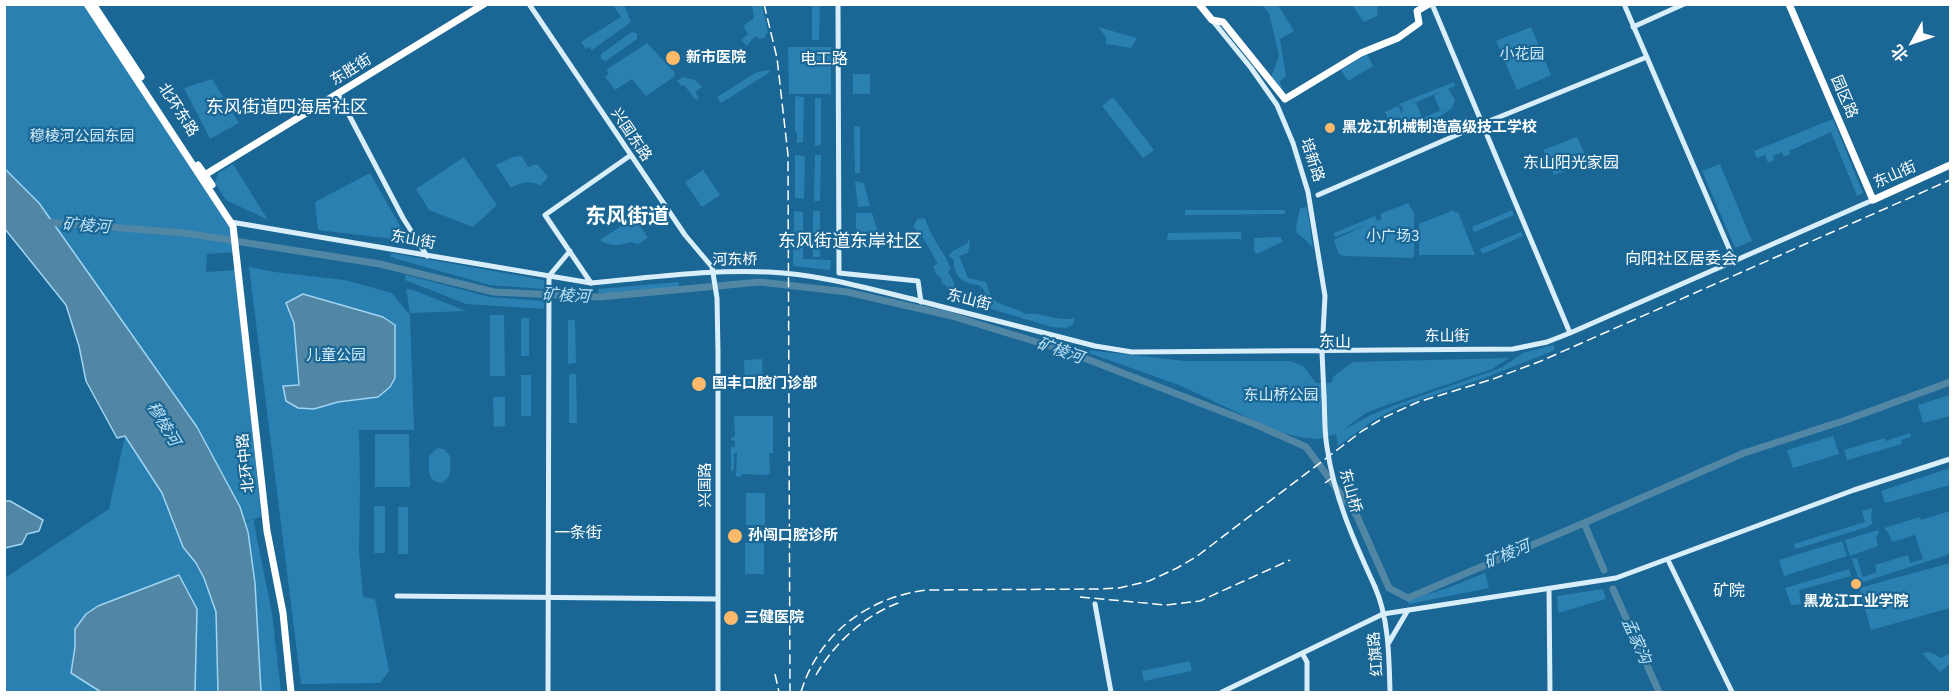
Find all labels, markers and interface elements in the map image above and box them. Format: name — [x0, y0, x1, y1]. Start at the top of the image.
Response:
north arrow — [1883, 12, 1943, 72]
text: 北 — [1886, 41, 1912, 66]
park label: 小花园 — [1500, 46, 1544, 64]
marker: 新市医院 — [664, 49, 682, 67]
place label: 新市医院 — [686, 49, 746, 67]
district label: 电工路 — [800, 49, 848, 69]
street label: 东胜街 — [327, 50, 375, 90]
street label: 园区路 — [1827, 73, 1861, 121]
street label: 北环东路 — [154, 80, 202, 140]
district label: 东风街道四海居社区 — [206, 97, 368, 119]
street label: 兴国东路 — [607, 105, 655, 165]
place label: 黑龙江机械制造高级技工学校 — [1342, 119, 1537, 137]
marker: 黑龙江机械制造高级技工学校 — [1323, 121, 1337, 135]
park label: 穆棱河公园东园 — [30, 128, 134, 146]
street label: 培新路 — [1296, 136, 1328, 184]
district label: 东山阳光家园 — [1523, 153, 1619, 173]
street label: 东山街 — [1871, 158, 1919, 192]
district label: 东风街道 — [585, 204, 669, 230]
water label: 矿棱河 — [61, 215, 111, 237]
street label: 东山街 — [389, 227, 437, 253]
park label: 小广场3 — [1366, 228, 1420, 246]
district label: 东风街道东岸社区 — [778, 231, 922, 253]
district label: 向阳社区居委会 — [1625, 249, 1737, 269]
street label: 河东桥 — [712, 251, 758, 269]
water label: 矿棱河 — [542, 285, 590, 307]
street label: 东山街 — [945, 286, 993, 314]
street label: 东山街 — [1425, 328, 1469, 346]
district label: 东山 — [1319, 332, 1351, 352]
water label: 矿棱河 — [1034, 334, 1086, 368]
park label: 儿童公园 — [306, 347, 366, 365]
marker: 国丰口腔门诊部 — [690, 375, 708, 393]
place label: 国丰口腔门诊部 — [712, 375, 817, 393]
park label: 东山桥公园 — [1244, 387, 1318, 405]
water label: 穆棱河 — [142, 398, 184, 450]
street label: 北环中路 — [234, 432, 258, 494]
street label: 兴国路 — [697, 463, 715, 507]
street label: 东山桥 — [1335, 467, 1365, 515]
district label: 一条街 — [554, 523, 602, 543]
marker: 孙闯口腔诊所 — [726, 527, 744, 545]
place label: 孙闯口腔诊所 — [748, 527, 838, 545]
water label: 矿棱河 — [1481, 537, 1533, 573]
marker: 黑龙江工业学院 — [1849, 577, 1863, 591]
district label: 矿院 — [1713, 581, 1745, 601]
place label: 黑龙江工业学院 — [1804, 593, 1908, 611]
marker: 三健医院 — [722, 609, 740, 627]
place label: 三健医院 — [744, 609, 804, 627]
water label: 孟家沟 — [1617, 615, 1655, 667]
street label: 红旗路 — [1365, 631, 1387, 677]

